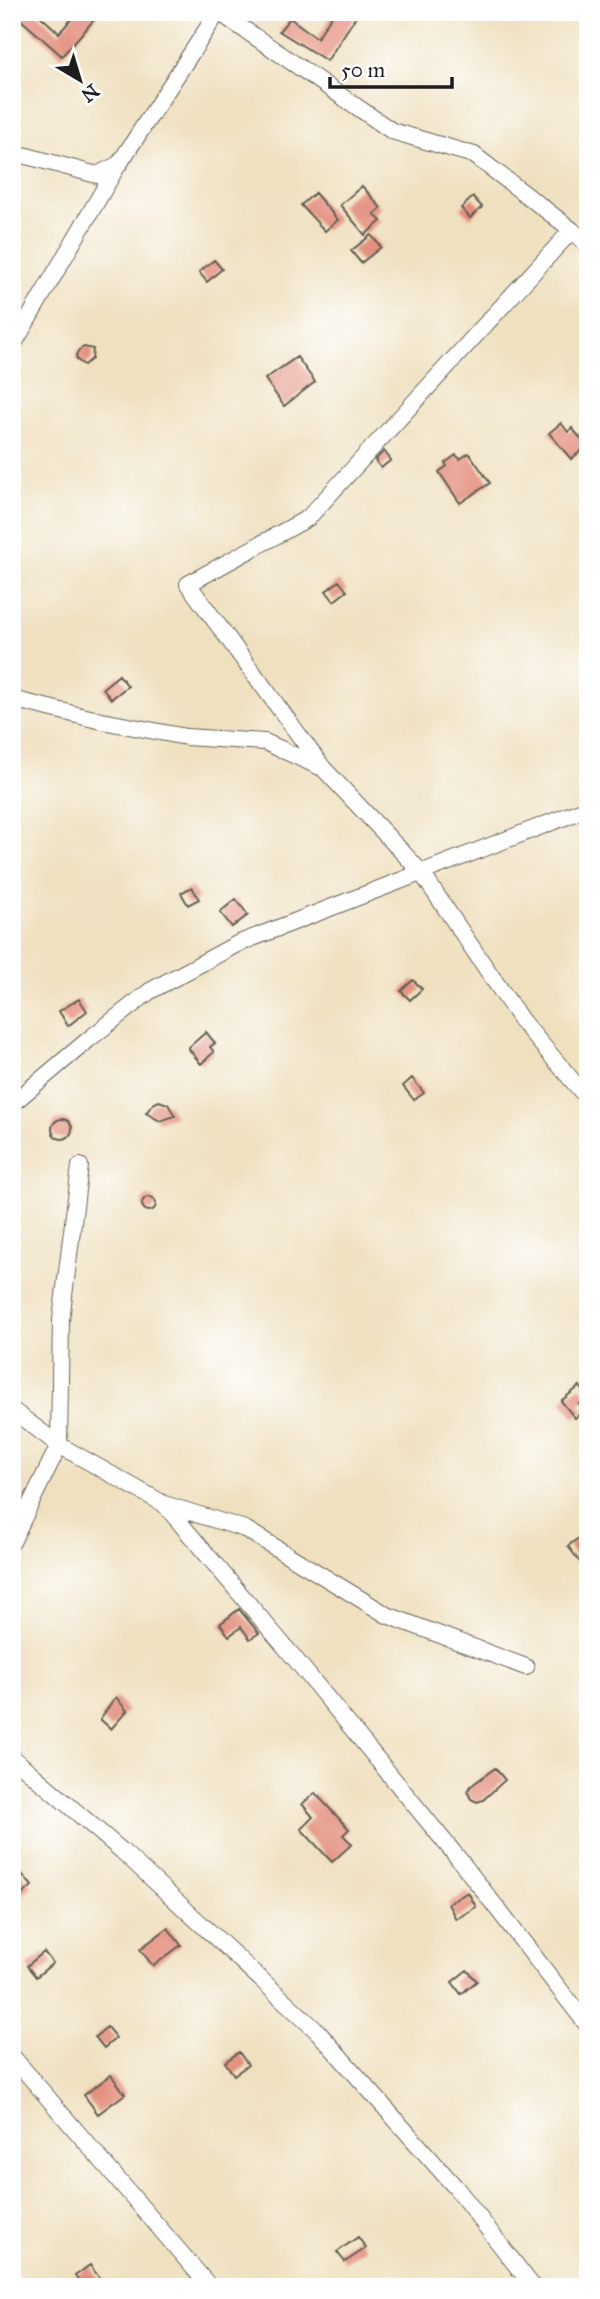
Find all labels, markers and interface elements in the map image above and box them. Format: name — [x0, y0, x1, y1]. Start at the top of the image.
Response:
north arrow — [46, 46, 116, 116]
scale bar — [330, 46, 453, 90]
text: 50 m — [341, 57, 386, 83]
text: N — [77, 79, 104, 107]

